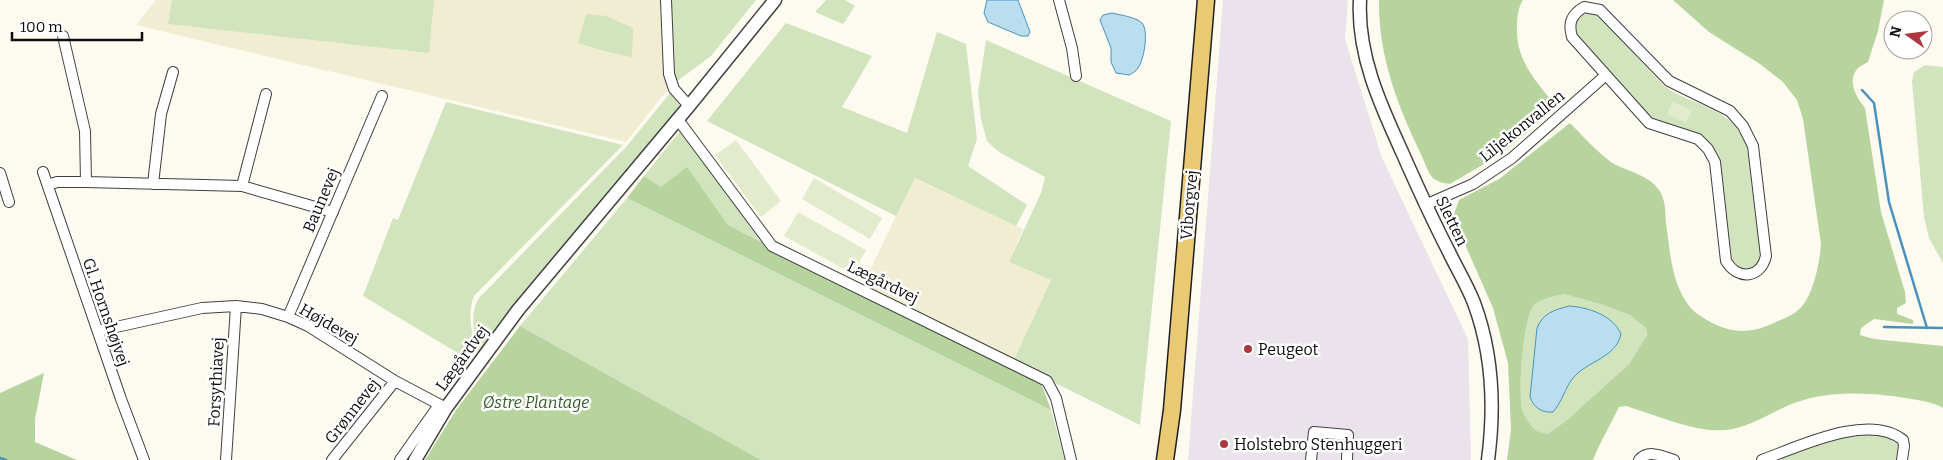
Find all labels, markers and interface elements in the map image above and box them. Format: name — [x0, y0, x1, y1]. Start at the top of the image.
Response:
scale bar — [12, 10, 142, 42]
north arrow — [1883, 10, 1933, 60]
text: 100 m — [20, 18, 63, 36]
text: N — [1886, 24, 1905, 39]
street label: Liljekonvallen — [1476, 86, 1568, 166]
street label: Baunevej — [299, 165, 343, 235]
street label: Viborgvej — [1176, 169, 1202, 241]
street label: Sletten — [1432, 193, 1472, 249]
street label: Gl. Hornshøjvej — [79, 255, 133, 369]
street label: Lægårdvej — [844, 257, 922, 307]
street label: Højdevej — [296, 300, 362, 348]
street label: Lægårdvej — [432, 321, 492, 395]
street label: Forsythiavej — [204, 337, 228, 427]
place label: Peugeot — [1258, 340, 1319, 359]
marker: Peugeot — [1242, 343, 1254, 355]
street label: Grønnevej — [321, 375, 383, 447]
park label: Østre Plantage — [483, 393, 589, 412]
place label: Holstebro Stenhuggeri — [1234, 435, 1403, 454]
marker: Holstebro Stenhuggeri — [1218, 438, 1230, 450]

